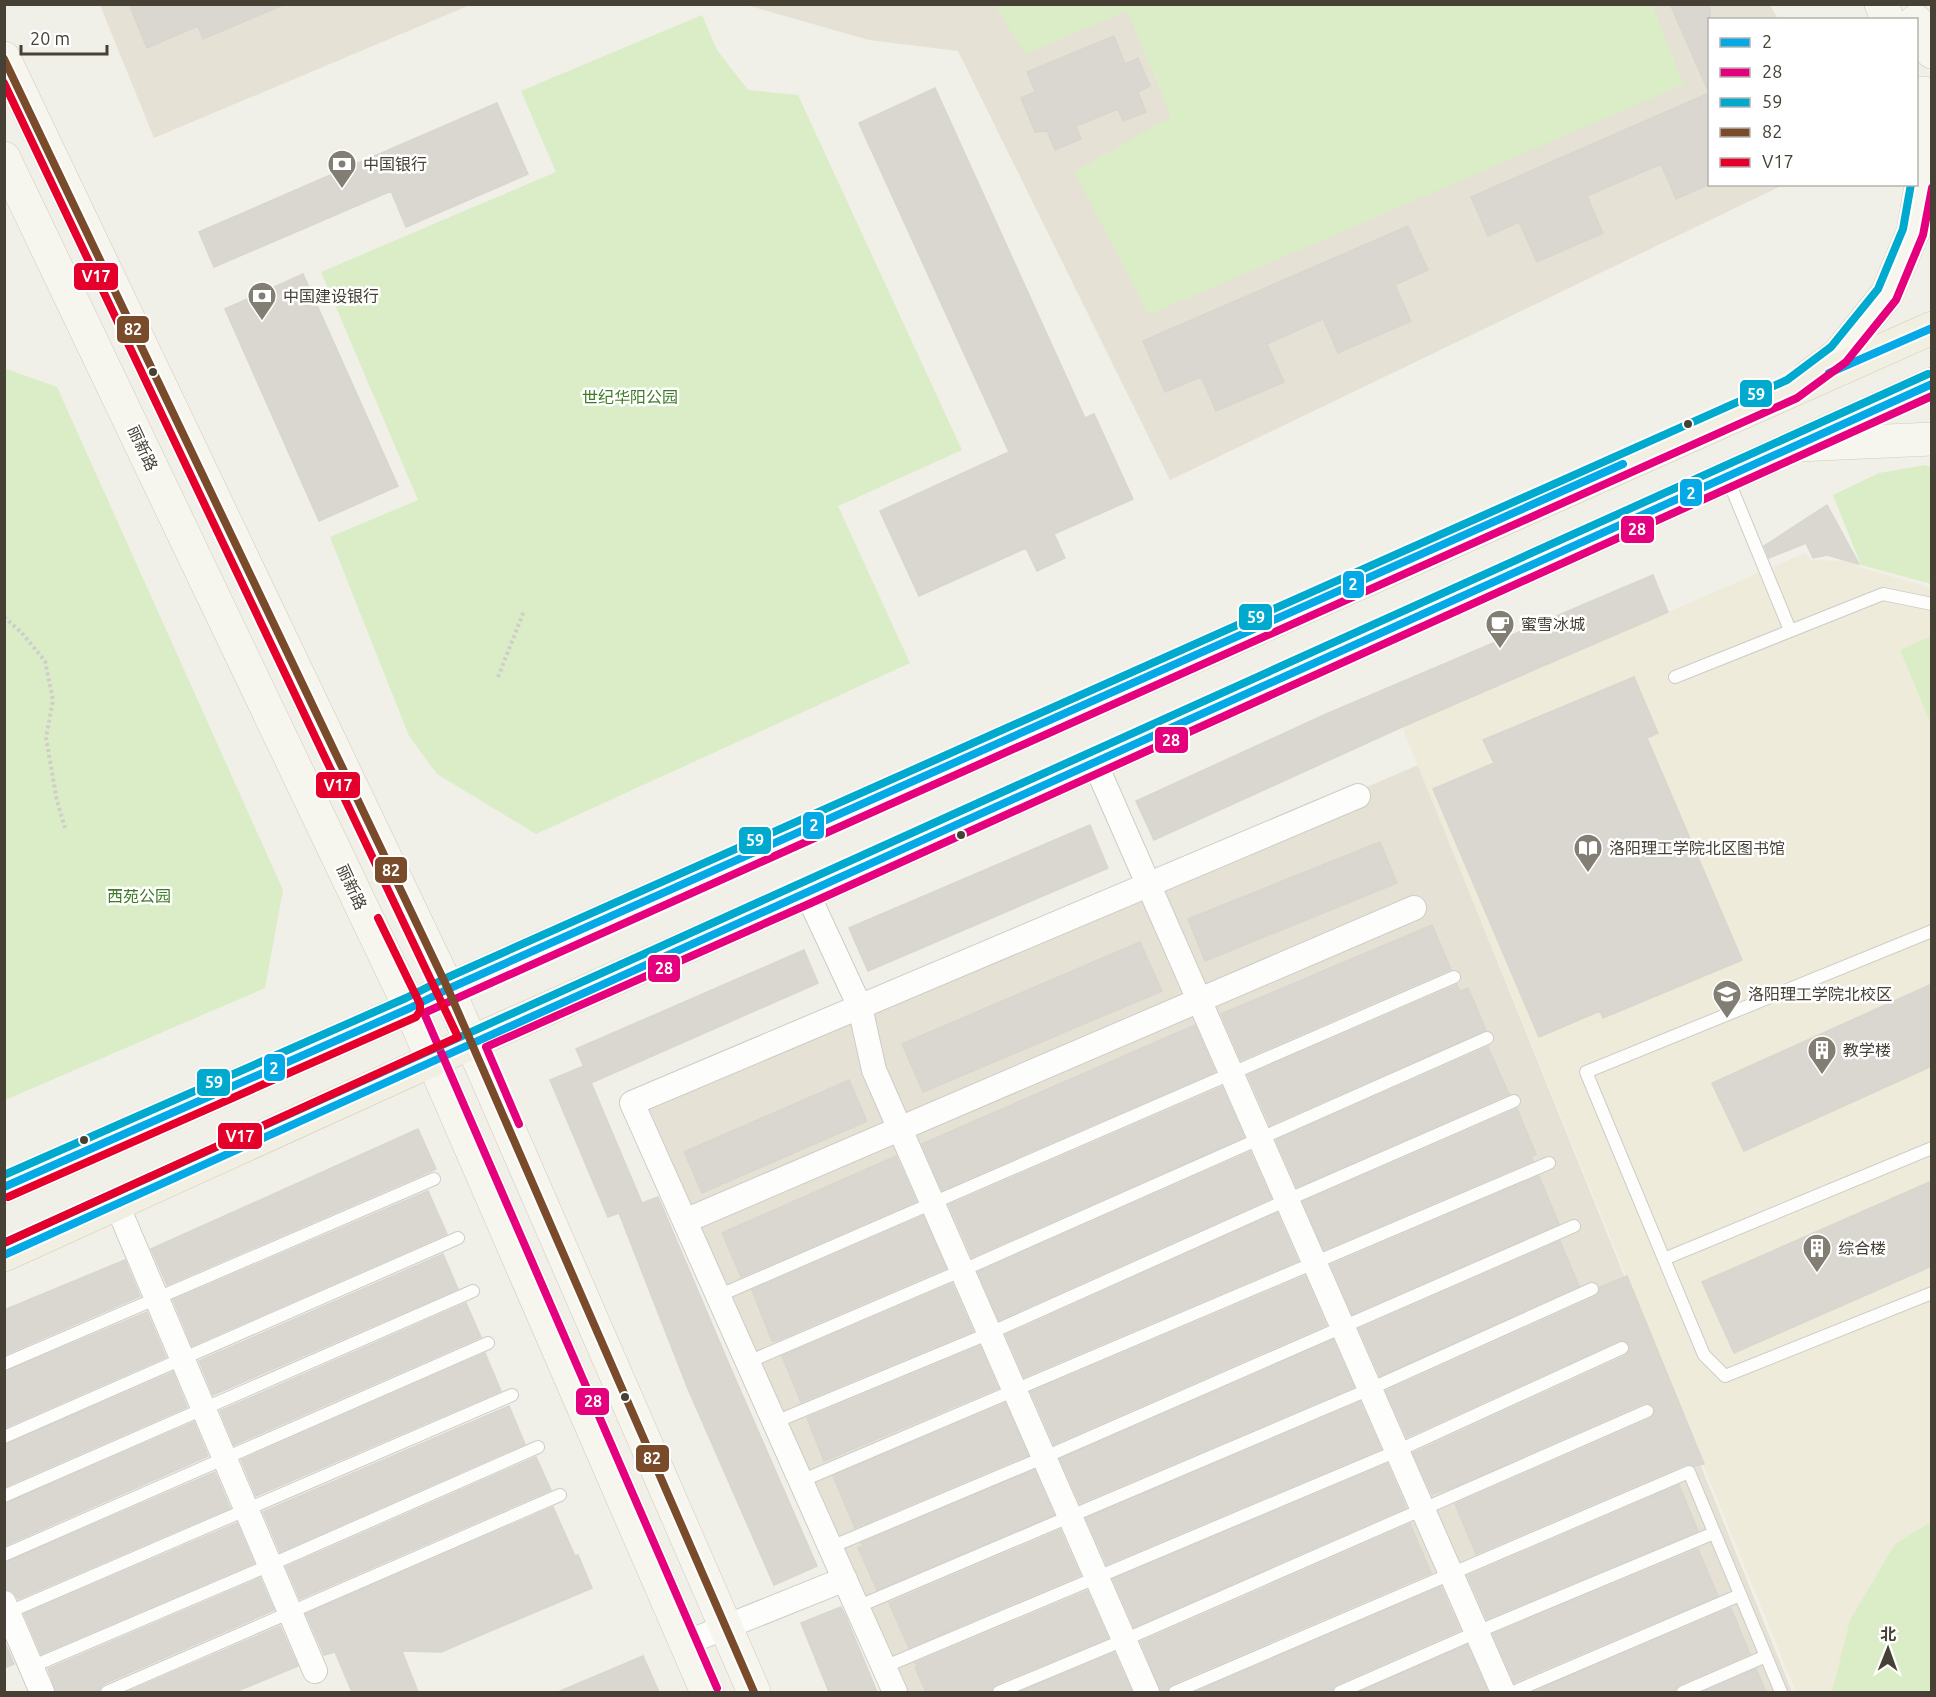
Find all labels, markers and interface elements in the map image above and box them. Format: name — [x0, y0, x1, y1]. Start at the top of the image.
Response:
scale bar — [21, 18, 106, 56]
legend — [1708, 18, 1918, 186]
text: 20 m — [30, 28, 70, 48]
text: 2 — [1762, 31, 1772, 51]
text: 28 — [1762, 61, 1782, 81]
text: 59 — [1762, 91, 1782, 111]
text: 82 — [1762, 121, 1782, 141]
bank icon: 中国银行 — [326, 148, 358, 190]
text: V17 — [1762, 151, 1794, 171]
place label: 中国银行 — [363, 155, 427, 173]
line badge: V17 — [73, 262, 119, 291]
text: V17 — [81, 267, 111, 285]
bank icon: 中国建设银行 — [246, 280, 278, 322]
place label: 中国建设银行 — [283, 287, 379, 305]
line badge: 82 — [116, 315, 150, 344]
text: 82 — [124, 320, 142, 338]
unlabelled marker — [147, 366, 159, 378]
line badge: 59 — [1739, 379, 1773, 408]
text: 59 — [1747, 385, 1765, 403]
park label: 世纪华阳公园 — [582, 388, 678, 406]
unlabelled marker — [1682, 418, 1694, 430]
street label: 丽新路 — [125, 422, 161, 474]
line badge: 2 — [1679, 478, 1703, 507]
text: 2 — [1686, 484, 1696, 502]
line badge: 28 — [1620, 515, 1655, 544]
text: 28 — [1628, 520, 1646, 538]
line badge: 2 — [1342, 570, 1365, 599]
text: 2 — [1348, 575, 1358, 593]
line badge: 59 — [1238, 603, 1273, 631]
text: 59 — [1247, 608, 1265, 626]
cafe icon: 蜜雪冰城 — [1484, 608, 1516, 650]
place label: 蜜雪冰城 — [1521, 615, 1585, 633]
line badge: 28 — [1154, 726, 1189, 754]
text: 28 — [1162, 731, 1180, 749]
line badge: V17 — [315, 771, 361, 799]
text: V17 — [323, 776, 353, 794]
line badge: 2 — [802, 811, 825, 840]
text: 2 — [809, 816, 819, 834]
line badge: 59 — [738, 826, 772, 855]
unlabelled marker — [955, 829, 967, 841]
text: 59 — [746, 831, 764, 849]
library icon: 洛阳理工学院北区图书馆 — [1572, 832, 1604, 874]
place label: 洛阳理工学院北区图书馆 — [1609, 839, 1785, 857]
line badge: 82 — [374, 856, 408, 884]
street label: 丽新路 — [334, 861, 370, 913]
text: 82 — [382, 861, 400, 879]
park label: 西苑公园 — [107, 887, 171, 905]
line badge: 28 — [647, 954, 681, 983]
text: 28 — [655, 959, 673, 977]
school or university icon: 洛阳理工学院北校区 — [1711, 978, 1743, 1020]
place label: 洛阳理工学院北校区 — [1748, 985, 1892, 1003]
building icon: 教学楼 — [1806, 1034, 1838, 1076]
place label: 教学楼 — [1843, 1041, 1891, 1059]
line badge: 2 — [263, 1053, 286, 1082]
text: 2 — [269, 1059, 279, 1077]
line badge: 59 — [196, 1068, 231, 1097]
text: 59 — [205, 1073, 223, 1091]
line badge: V17 — [217, 1122, 263, 1150]
text: V17 — [225, 1127, 255, 1145]
unlabelled marker — [78, 1134, 90, 1146]
building icon: 综合楼 — [1801, 1232, 1833, 1274]
place label: 综合楼 — [1838, 1239, 1886, 1257]
line badge: 28 — [575, 1387, 610, 1416]
unlabelled marker — [619, 1391, 631, 1403]
text: 28 — [584, 1392, 602, 1410]
line badge: 82 — [635, 1444, 670, 1473]
text: 82 — [643, 1449, 661, 1467]
north arrow — [1858, 1619, 1918, 1679]
text: 北 — [1880, 1625, 1896, 1643]

